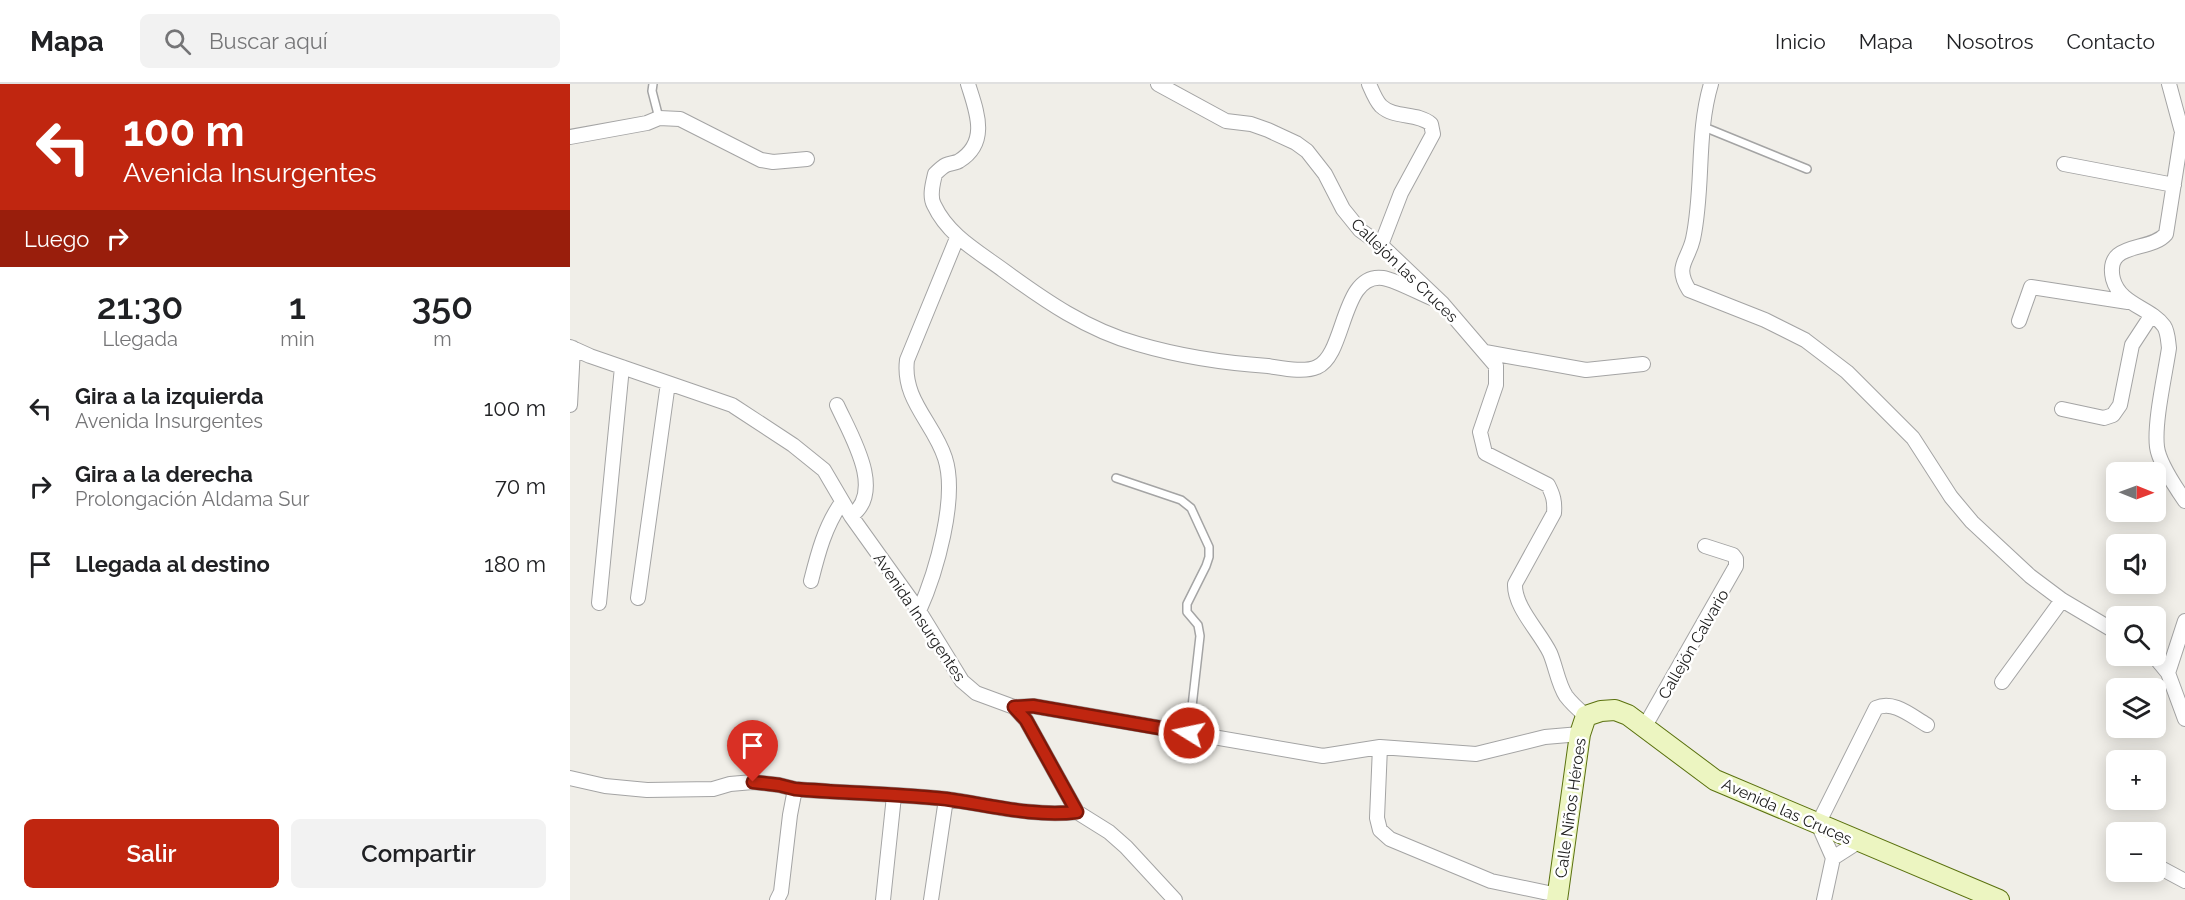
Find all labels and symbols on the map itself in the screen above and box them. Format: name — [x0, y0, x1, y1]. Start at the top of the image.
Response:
street label: Callejón las Cruces — [1347, 215, 1462, 326]
north arrow — [2106, 462, 2166, 522]
street label: Avenida Insurgentes — [870, 550, 970, 685]
street label: Callejón Calvario — [1654, 586, 1733, 703]
position arrow — [1157, 701, 1221, 765]
pin — [727, 720, 778, 782]
street label: Calle Niños Héroes — [1551, 736, 1590, 879]
street label: Avenida las Cruces — [1719, 774, 1855, 849]

